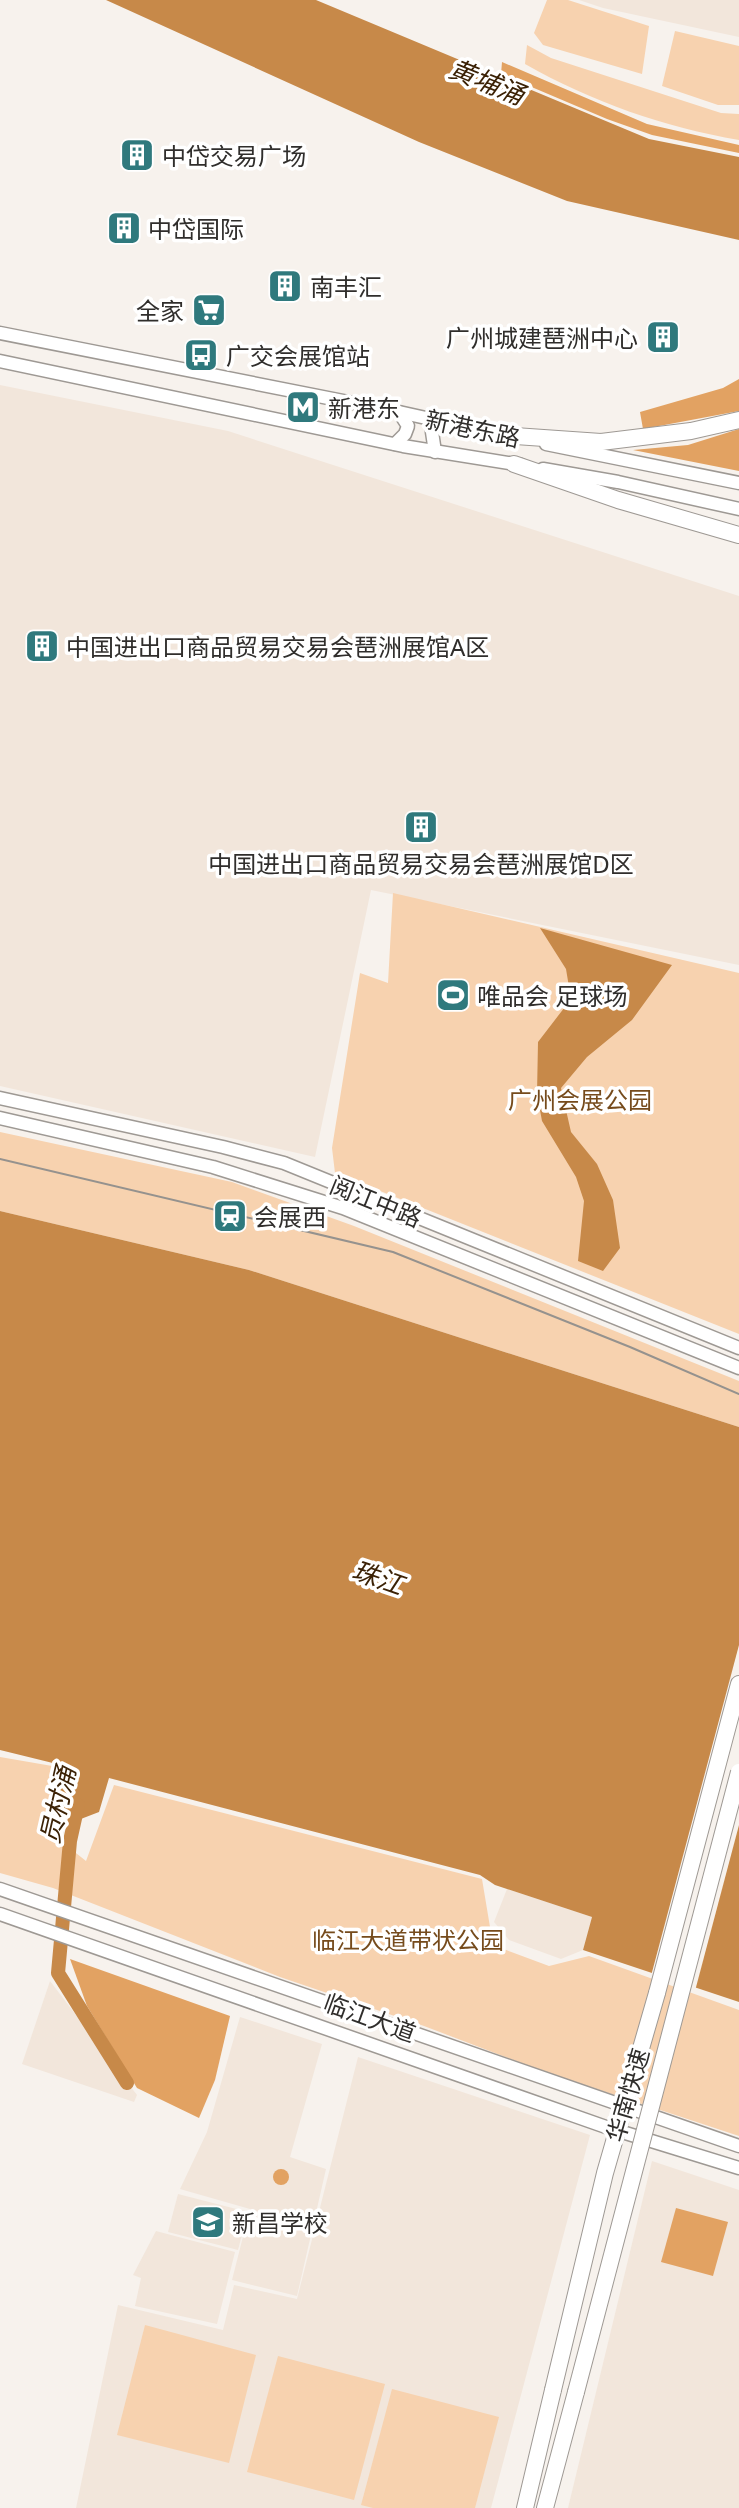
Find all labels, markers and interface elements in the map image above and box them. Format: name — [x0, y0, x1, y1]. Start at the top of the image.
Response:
water label: 黄埔涌 — [444, 50, 533, 113]
building icon: 中岱交易广场 — [118, 136, 156, 174]
place label: 中岱交易广场 — [162, 139, 306, 172]
building icon: 中岱国际 — [105, 209, 143, 247]
place label: 中岱国际 — [148, 212, 244, 245]
building icon: 南丰汇 — [266, 267, 304, 305]
place label: 南丰汇 — [310, 270, 382, 303]
supermarket icon: 全家 — [190, 291, 228, 329]
place label: 全家 — [136, 294, 184, 327]
building icon: 广州城建琶洲中心 — [644, 318, 682, 356]
place label: 广州城建琶洲中心 — [446, 321, 638, 354]
bus stop icon: 广交会展馆站 — [182, 336, 220, 374]
place label: 广交会展馆站 — [226, 339, 370, 372]
metro station icon: 新港东 — [284, 388, 322, 426]
place label: 新港东 — [328, 391, 400, 424]
street label: 新港东路 — [423, 402, 523, 454]
building icon: 中国进出口商品贸易交易会琶洲展馆A区 — [23, 627, 61, 665]
place label: 中国进出口商品贸易交易会琶洲展馆A区 — [66, 630, 489, 663]
building icon: 中国进出口商品贸易交易会琶洲展馆D区 — [402, 808, 440, 846]
place label: 中国进出口商品贸易交易会琶洲展馆D区 — [208, 847, 634, 880]
sports icon: 唯品会 足球场 — [434, 976, 472, 1014]
place label: 唯品会 足球场 — [477, 979, 627, 1012]
park label: 广州会展公园 — [508, 1083, 652, 1116]
street label: 阅江中路 — [325, 1168, 427, 1234]
station icon: 会展西 — [211, 1197, 249, 1235]
place label: 会展西 — [254, 1200, 326, 1233]
water label: 珠江 — [348, 1552, 411, 1603]
water label: 员村涌 — [31, 1760, 84, 1847]
park label: 临江大道带状公园 — [312, 1923, 504, 1956]
street label: 临江大道 — [319, 1985, 421, 2049]
street label: 华南快速 — [598, 2044, 656, 2146]
school or university icon: 新昌学校 — [189, 2203, 227, 2241]
place label: 新昌学校 — [232, 2206, 328, 2239]

